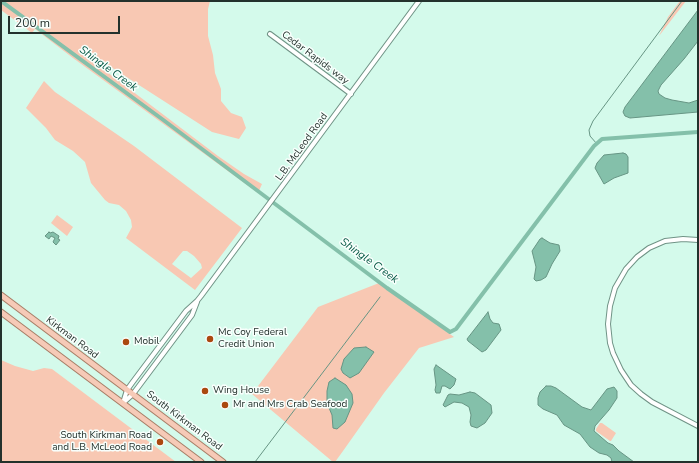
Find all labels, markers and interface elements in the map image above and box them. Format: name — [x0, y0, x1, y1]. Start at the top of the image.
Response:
scale bar — [10, 8, 122, 34]
text: 200 m — [15, 15, 50, 31]
street label: Cedar Rapids way — [279, 29, 351, 87]
water label: Shingle Creek — [76, 43, 140, 95]
street label: L.B. McLeod Road — [274, 111, 330, 183]
water label: Shingle Creek — [337, 235, 401, 287]
street label: Kirkman Road — [43, 314, 101, 362]
place label: Mc Coy Federal Credit Union — [218, 327, 287, 350]
marker: Mc Coy Federal Credit Union — [205, 334, 215, 344]
place label: Mobil — [134, 336, 159, 348]
marker: Mobil — [121, 337, 131, 347]
place label: Wing House — [213, 385, 269, 397]
marker: Wing House — [200, 386, 210, 396]
street label: South Kirkman Road — [144, 389, 224, 453]
place label: Mr and Mrs Crab Seafood — [233, 399, 347, 411]
marker: Mr and Mrs Crab Seafood — [220, 400, 230, 410]
place label: South Kirkman Road and L.B. McLeod Road — [52, 430, 152, 454]
marker: South Kirkman Road and L.B. McLeod Road — [155, 437, 165, 447]

